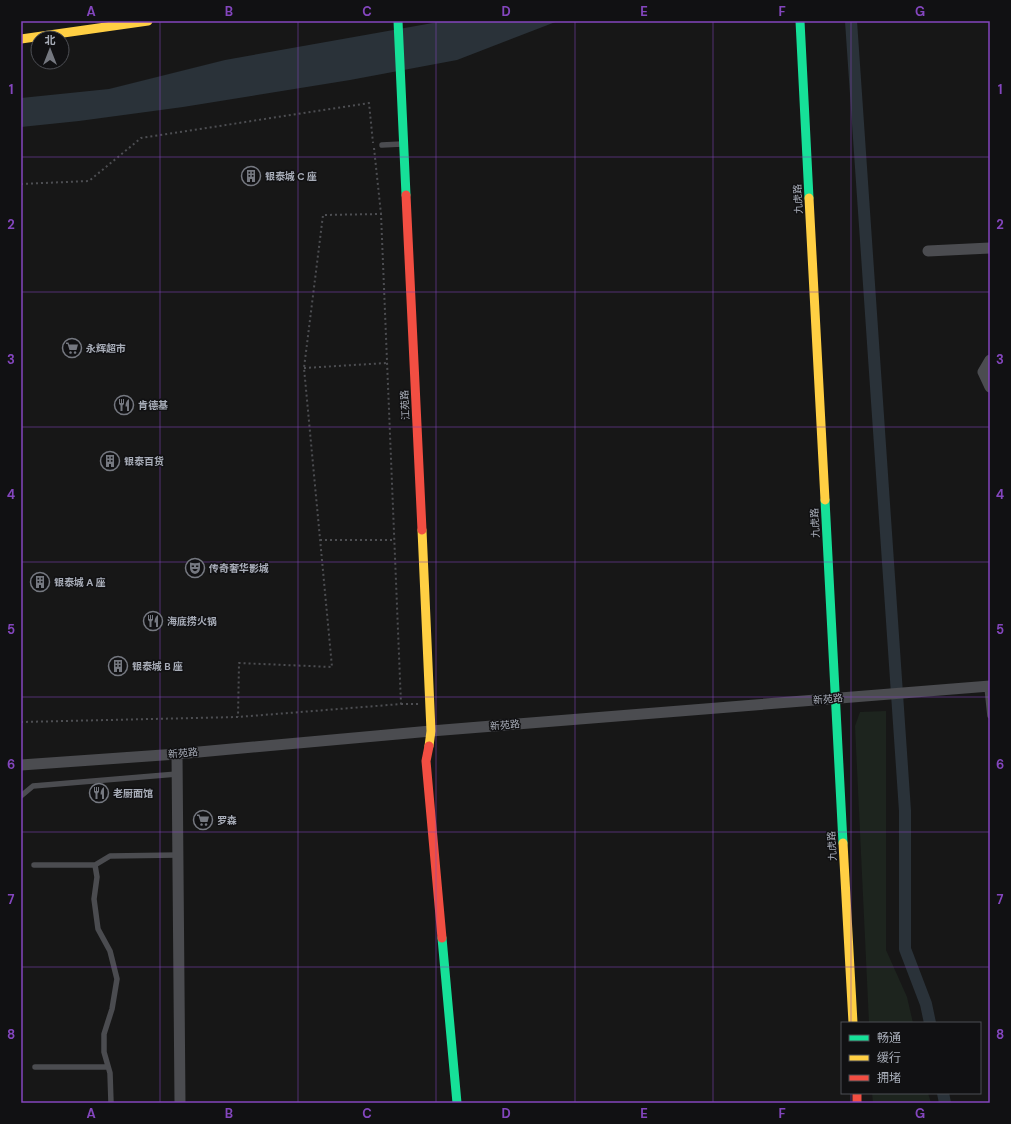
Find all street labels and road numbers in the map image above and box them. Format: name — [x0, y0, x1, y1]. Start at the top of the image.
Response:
street label: 九虎路 — [791, 184, 805, 214]
street label: 江苑路 — [398, 390, 412, 420]
street label: 九虎路 — [808, 508, 822, 538]
street label: 新苑路 — [812, 691, 844, 707]
street label: 新苑路 — [489, 717, 521, 733]
street label: 新苑路 — [167, 745, 199, 761]
street label: 九虎路 — [825, 831, 839, 861]

